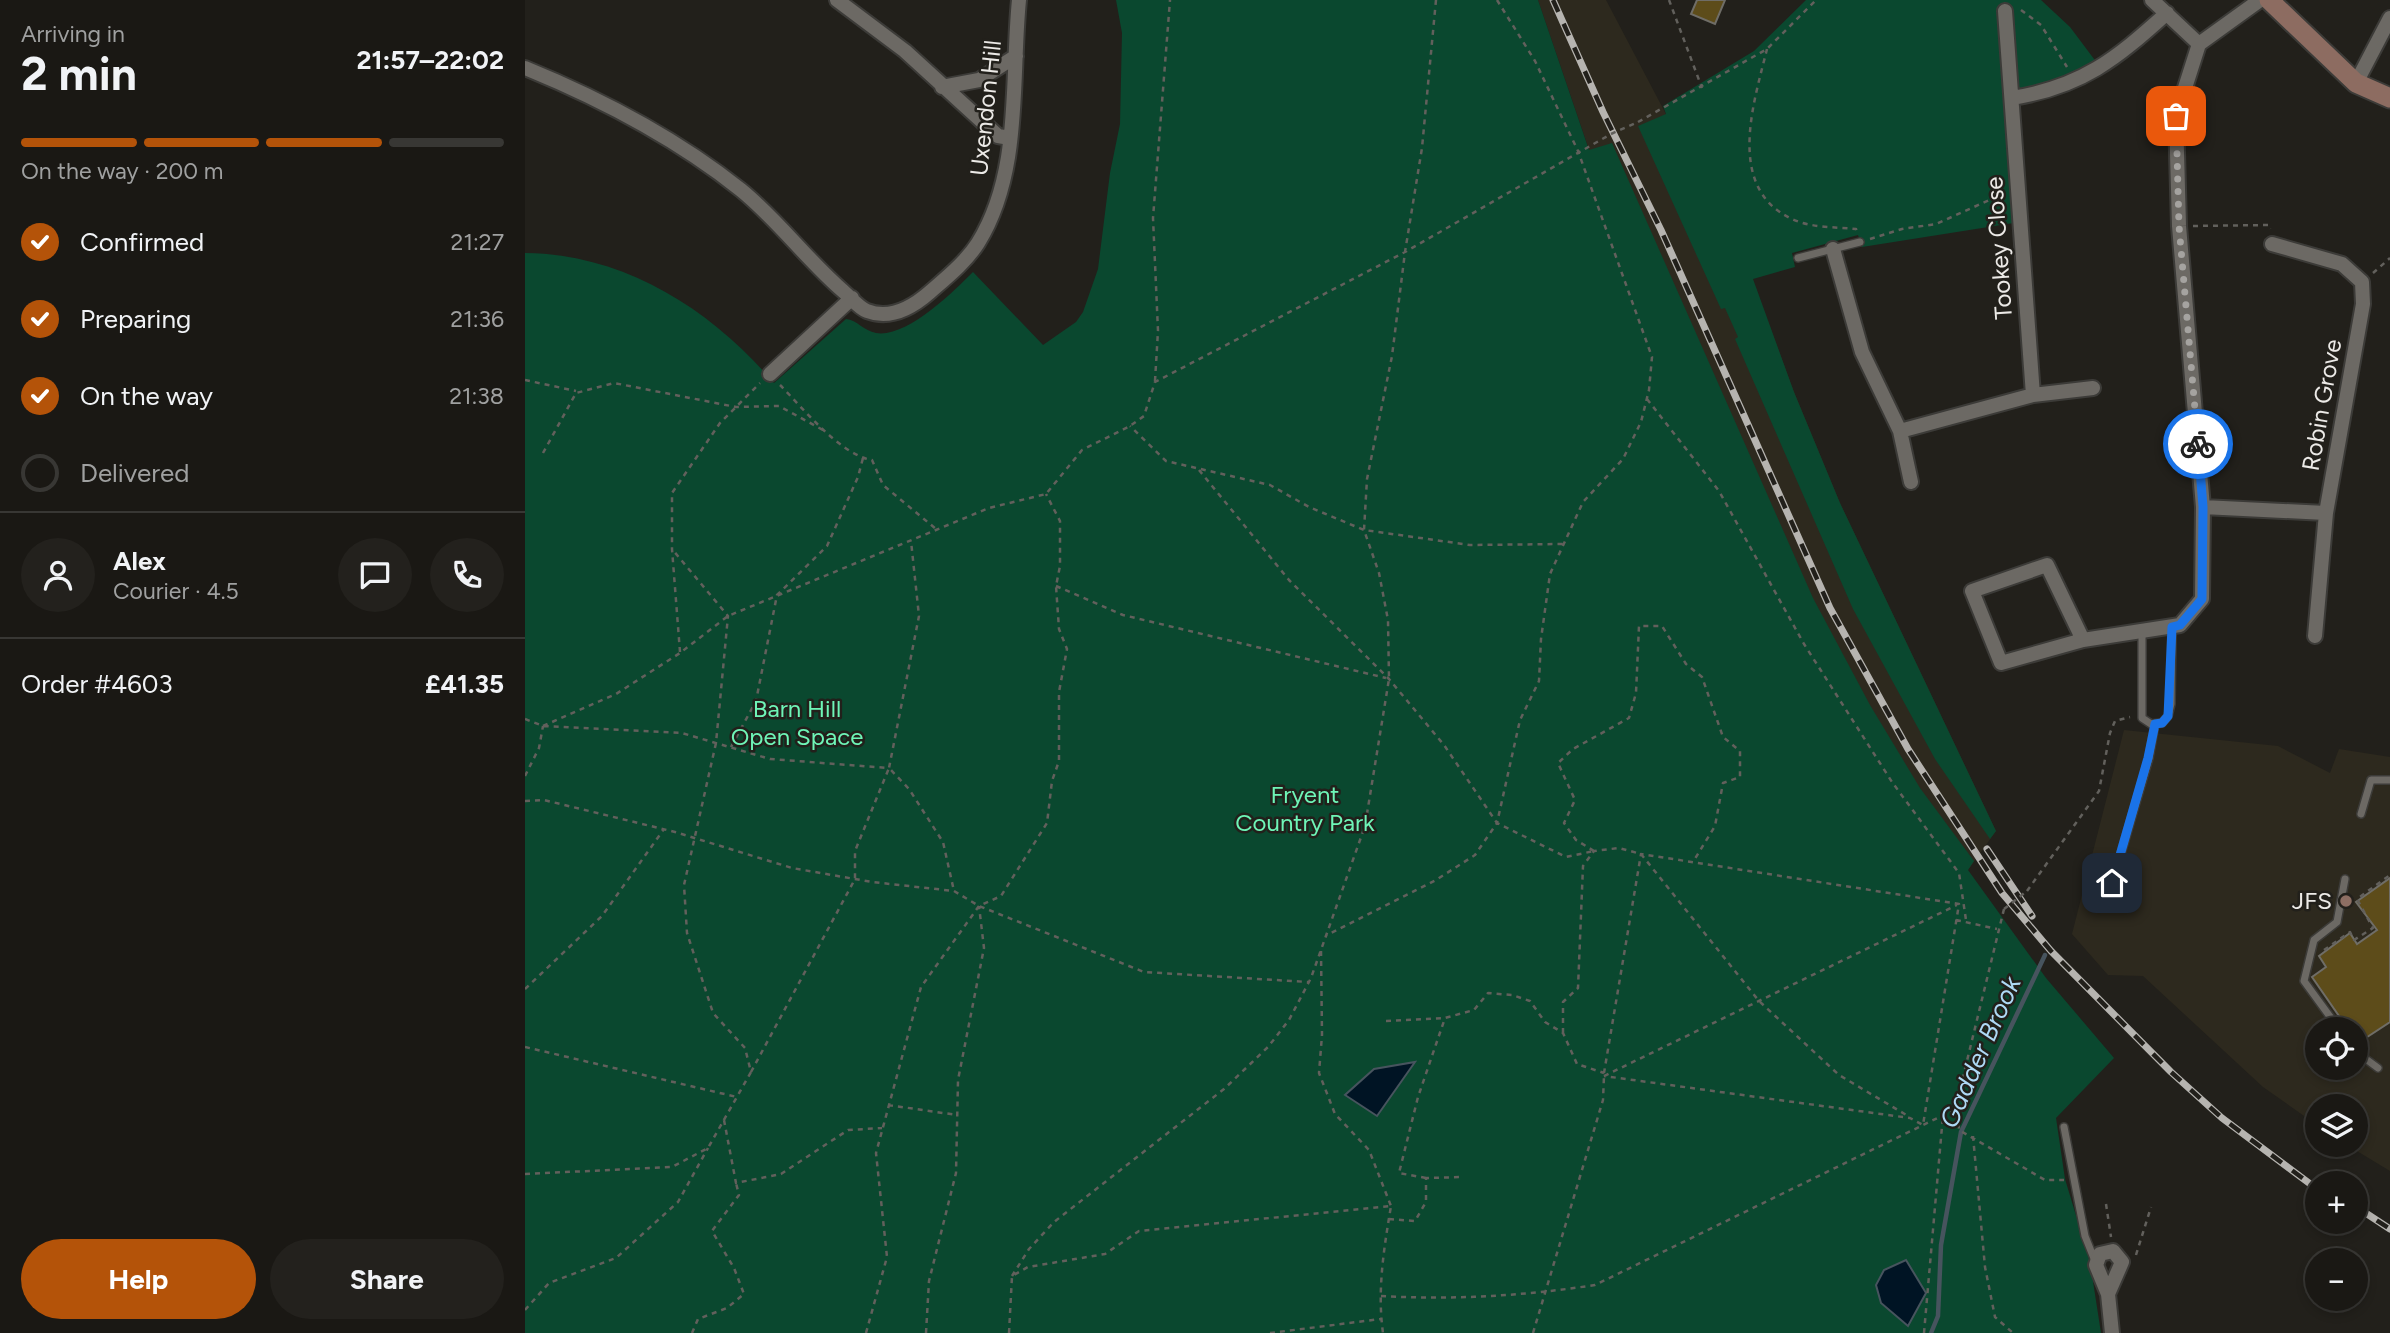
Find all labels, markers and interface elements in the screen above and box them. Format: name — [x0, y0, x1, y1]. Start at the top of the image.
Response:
text: Arriving in — [21, 20, 125, 48]
street label: Uxendon Hill — [964, 39, 1007, 177]
text: 21:57–22:02 — [356, 44, 504, 76]
text: 2 min — [21, 46, 137, 102]
pin — [2146, 86, 2206, 146]
icon: bag — [2157, 97, 2195, 135]
text: On the way · 200 m — [21, 157, 223, 185]
street label: Tookey Close — [1979, 176, 2018, 320]
icon: check — [21, 223, 59, 261]
text: Confirmed — [80, 226, 204, 258]
text: 21:27 — [451, 228, 504, 256]
icon: check — [21, 300, 59, 338]
text: Preparing — [80, 303, 191, 335]
text: 21:36 — [450, 305, 504, 333]
street label: Robin Grove — [2296, 337, 2347, 473]
icon: check — [21, 377, 59, 415]
text: On the way — [80, 380, 213, 412]
text: 21:38 — [449, 382, 504, 410]
courier — [2163, 409, 2233, 479]
icon: bike — [2179, 425, 2217, 463]
text: Delivered — [80, 457, 189, 489]
button: person — [21, 538, 95, 612]
button: chat — [338, 538, 412, 612]
button: phone — [430, 538, 504, 612]
text: Alex — [113, 545, 166, 577]
text: Courier · 4.5 — [113, 577, 239, 605]
text: Order #4603 — [21, 668, 173, 700]
text: £41.35 — [425, 668, 504, 700]
park label: Barn Hill Open Space — [731, 694, 863, 751]
park label: Fryent Country Park — [1235, 780, 1375, 837]
pin — [2082, 853, 2142, 913]
icon: home — [2093, 864, 2131, 902]
place label: JFS — [2292, 886, 2332, 915]
marker: JFS — [2338, 893, 2354, 909]
water label: Gadder Brook — [1932, 970, 2028, 1133]
map controls — [2305, 1017, 2368, 1311]
button: locate — [2305, 1017, 2368, 1080]
button: layers — [2305, 1094, 2368, 1157]
button: + — [2305, 1171, 2368, 1234]
button: Help — [21, 1239, 256, 1319]
button: Share — [270, 1239, 504, 1319]
button: − — [2305, 1248, 2368, 1311]

